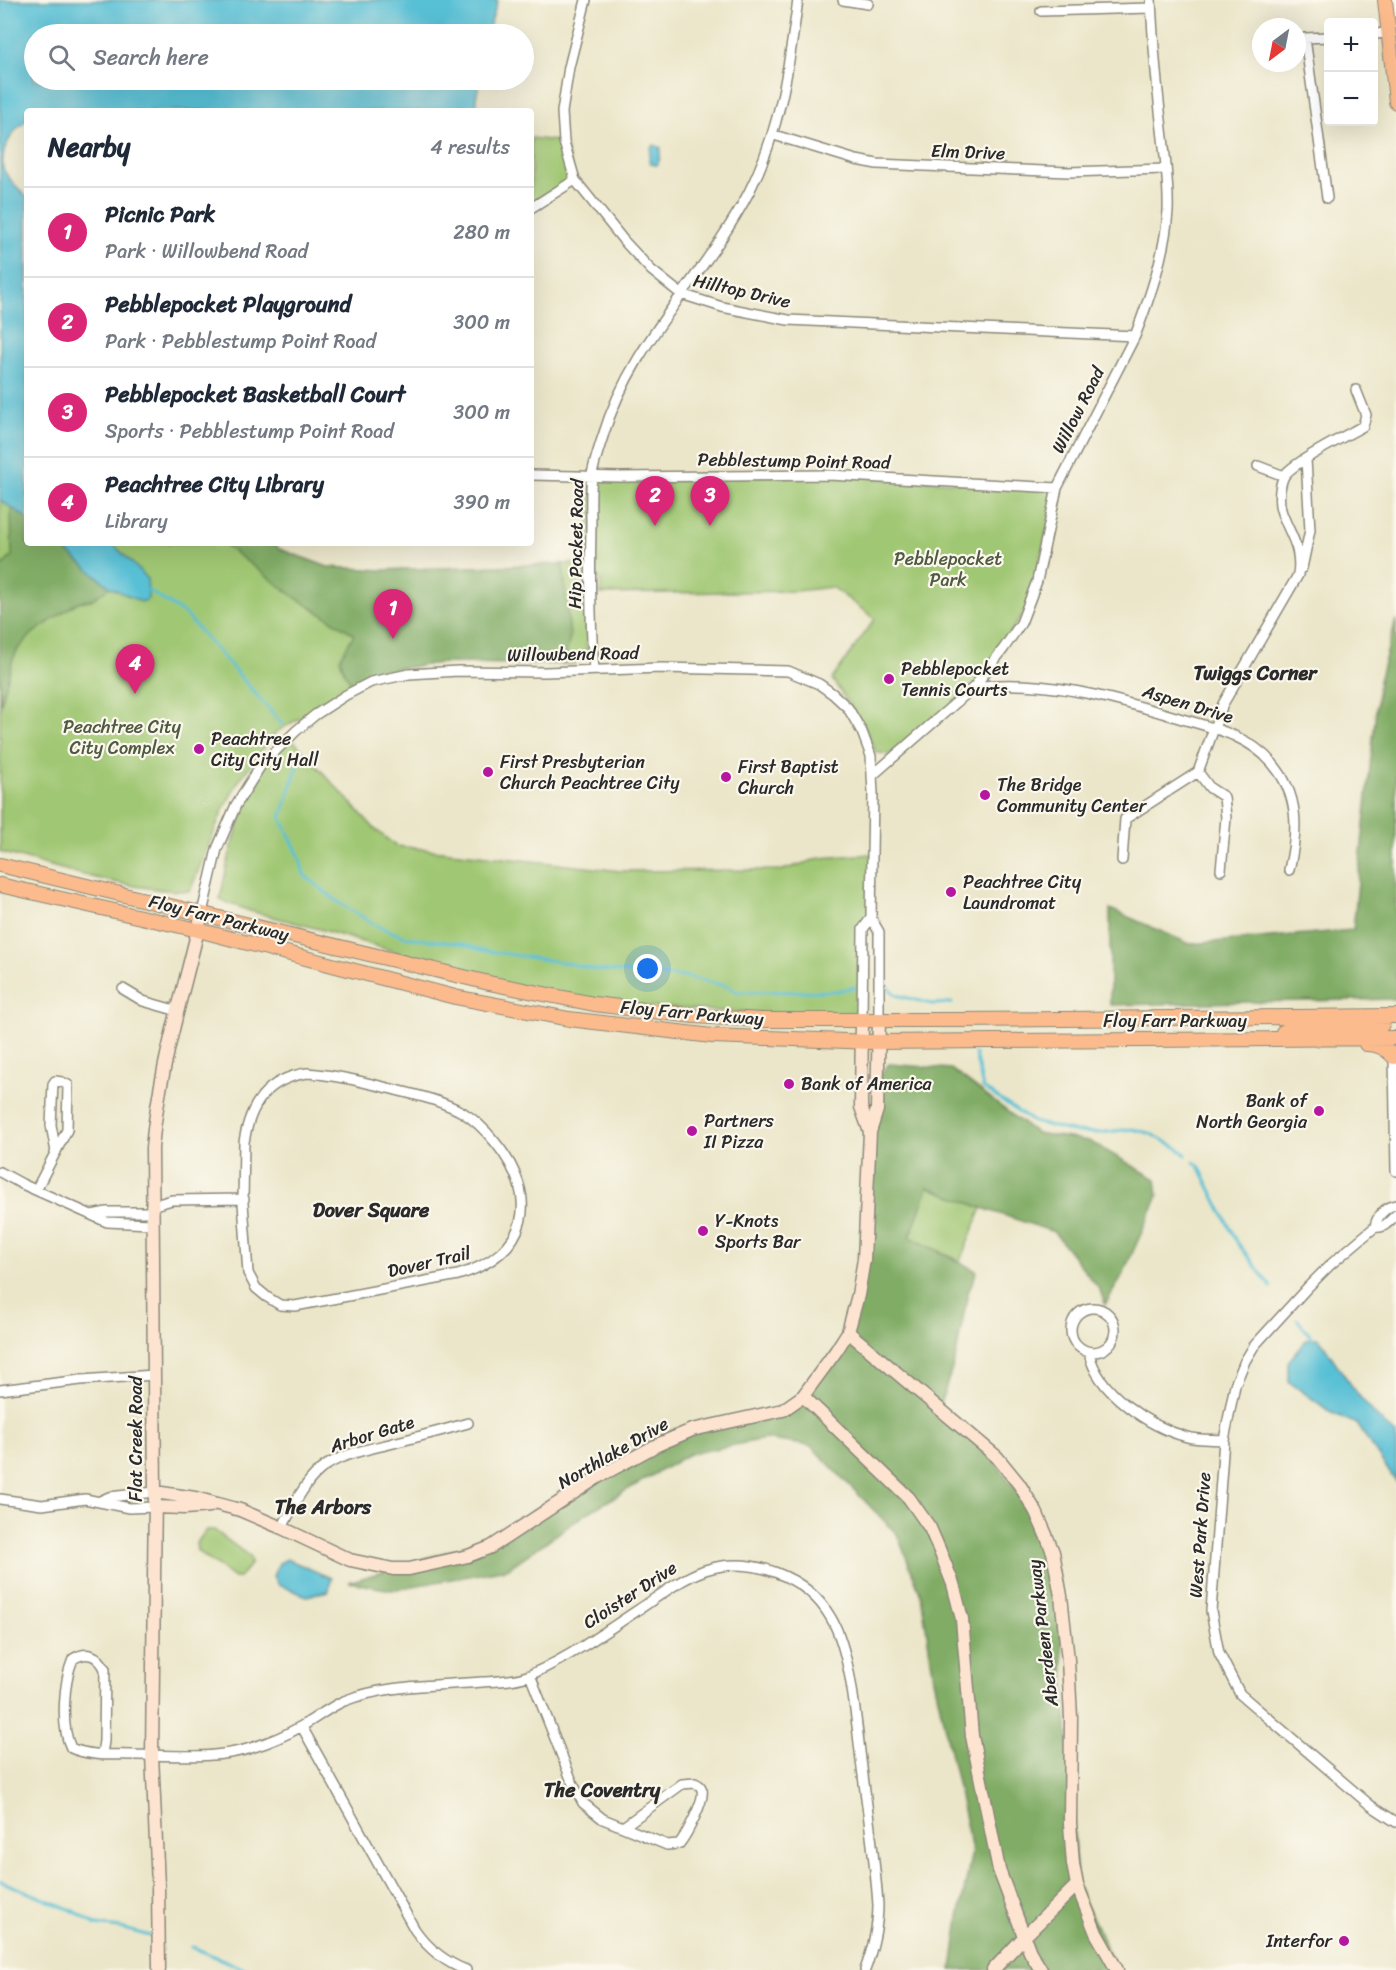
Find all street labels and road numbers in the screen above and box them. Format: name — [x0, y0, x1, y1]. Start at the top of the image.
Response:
street label: Elm Drive — [930, 135, 1006, 169]
street label: Hilltop Drive — [690, 264, 794, 318]
street label: Willow Road — [1042, 360, 1114, 459]
street label: Pebblestump Point Road — [697, 443, 892, 479]
street label: Hip Pocket Road — [559, 477, 593, 609]
street label: Willowbend Road — [507, 637, 641, 671]
street label: Aspen Drive — [1138, 675, 1238, 733]
street label: Floy Farr Parkway — [146, 885, 293, 951]
street label: Floy Farr Parkway — [619, 991, 766, 1035]
street label: Floy Farr Parkway — [1103, 1005, 1247, 1037]
street label: Dover Trail — [384, 1237, 475, 1287]
street label: Flat Creek Road — [120, 1375, 152, 1502]
street label: Arbor Gate — [325, 1406, 418, 1462]
street label: Northlake Drive — [551, 1408, 675, 1498]
street label: West Park Drive — [1180, 1471, 1220, 1599]
street label: Cloister Drive — [576, 1552, 684, 1638]
street label: Aberdeen Parkway — [1018, 1557, 1068, 1709]

